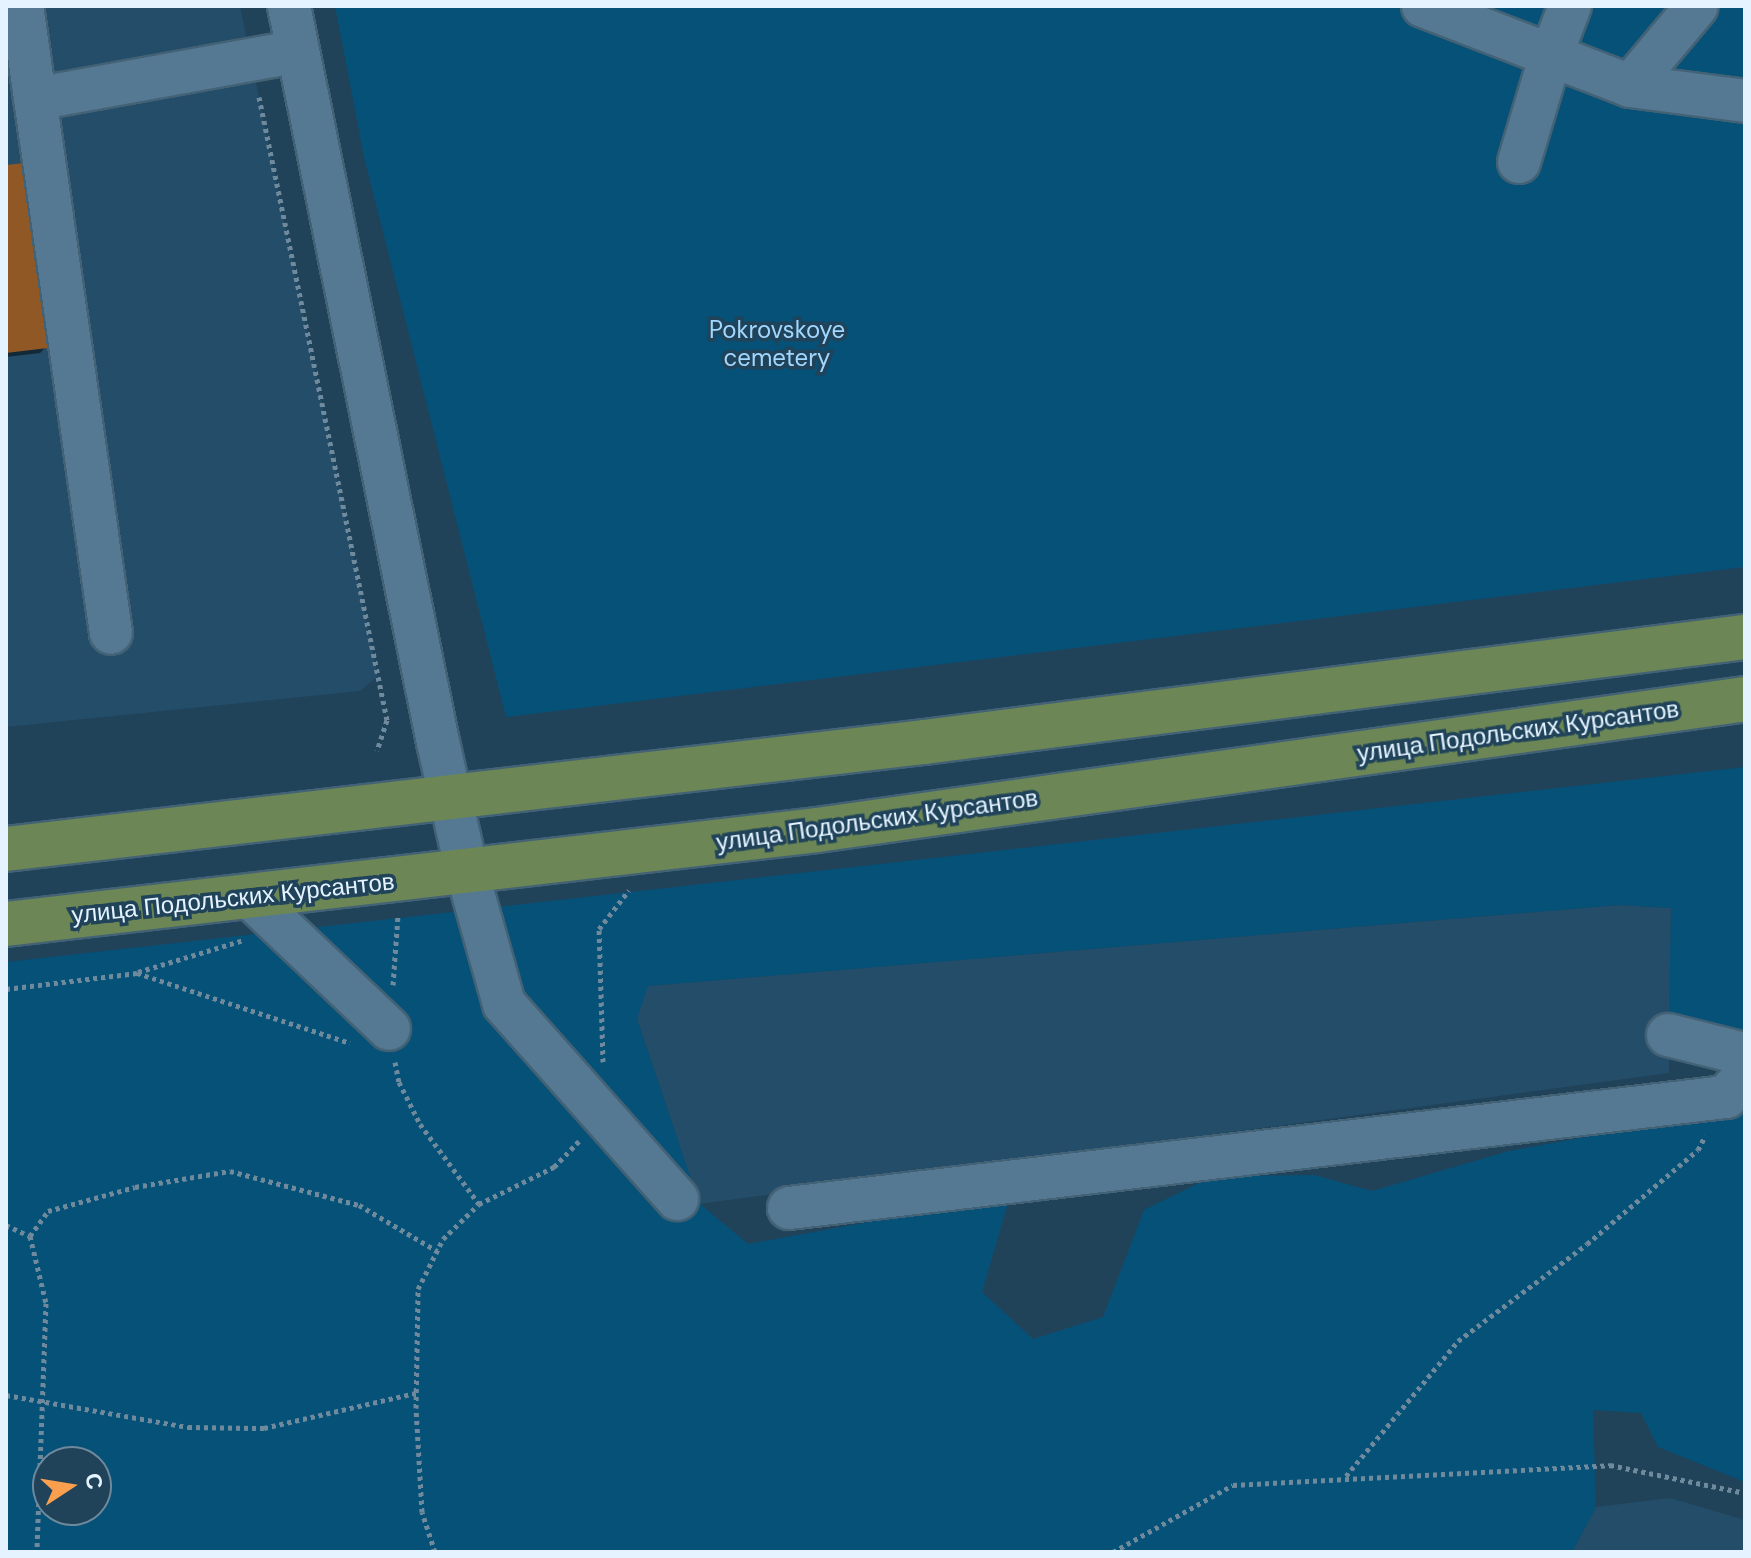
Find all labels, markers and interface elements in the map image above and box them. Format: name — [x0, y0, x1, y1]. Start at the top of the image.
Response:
park label: Pokrovskoye cemetery — [709, 316, 845, 372]
street label: улица Подольских Курсантов — [1355, 694, 1681, 768]
street label: улица Подольских Курсантов — [714, 783, 1040, 857]
street label: улица Подольских Курсантов — [70, 867, 396, 929]
north arrow — [32, 1446, 112, 1526]
text: С — [78, 1471, 110, 1492]

